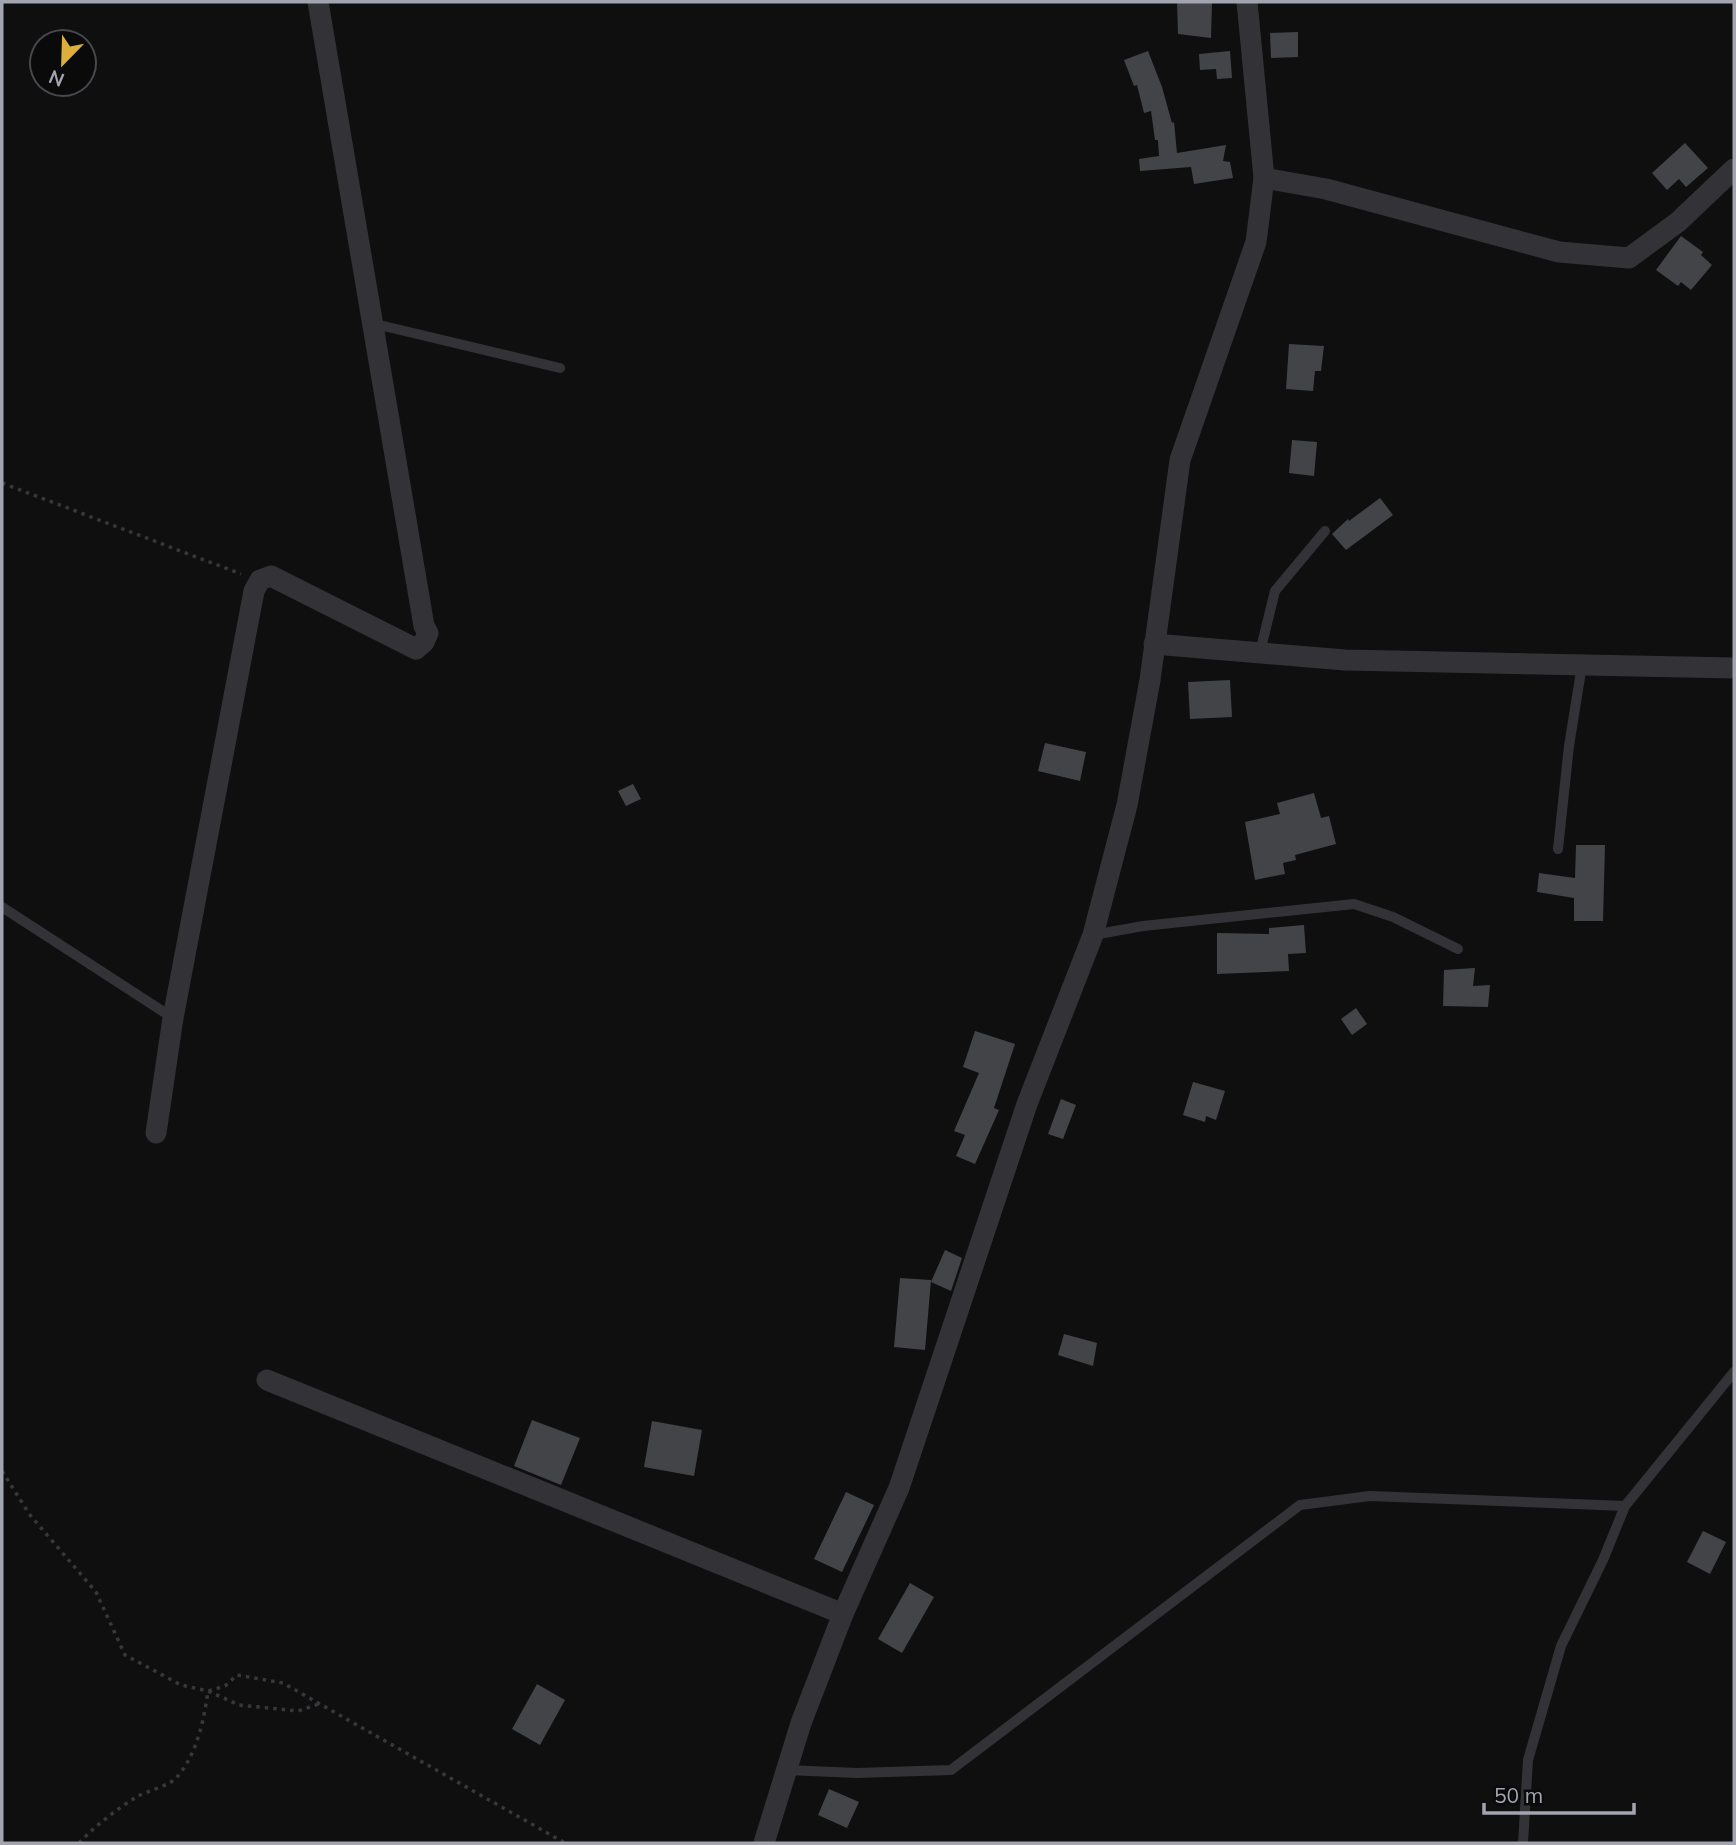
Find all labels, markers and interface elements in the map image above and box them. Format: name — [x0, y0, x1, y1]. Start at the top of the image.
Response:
north arrow — [28, 28, 98, 98]
text: N — [45, 65, 68, 92]
scale bar — [1484, 1772, 1634, 1816]
text: 50 m — [1494, 1782, 1543, 1808]

